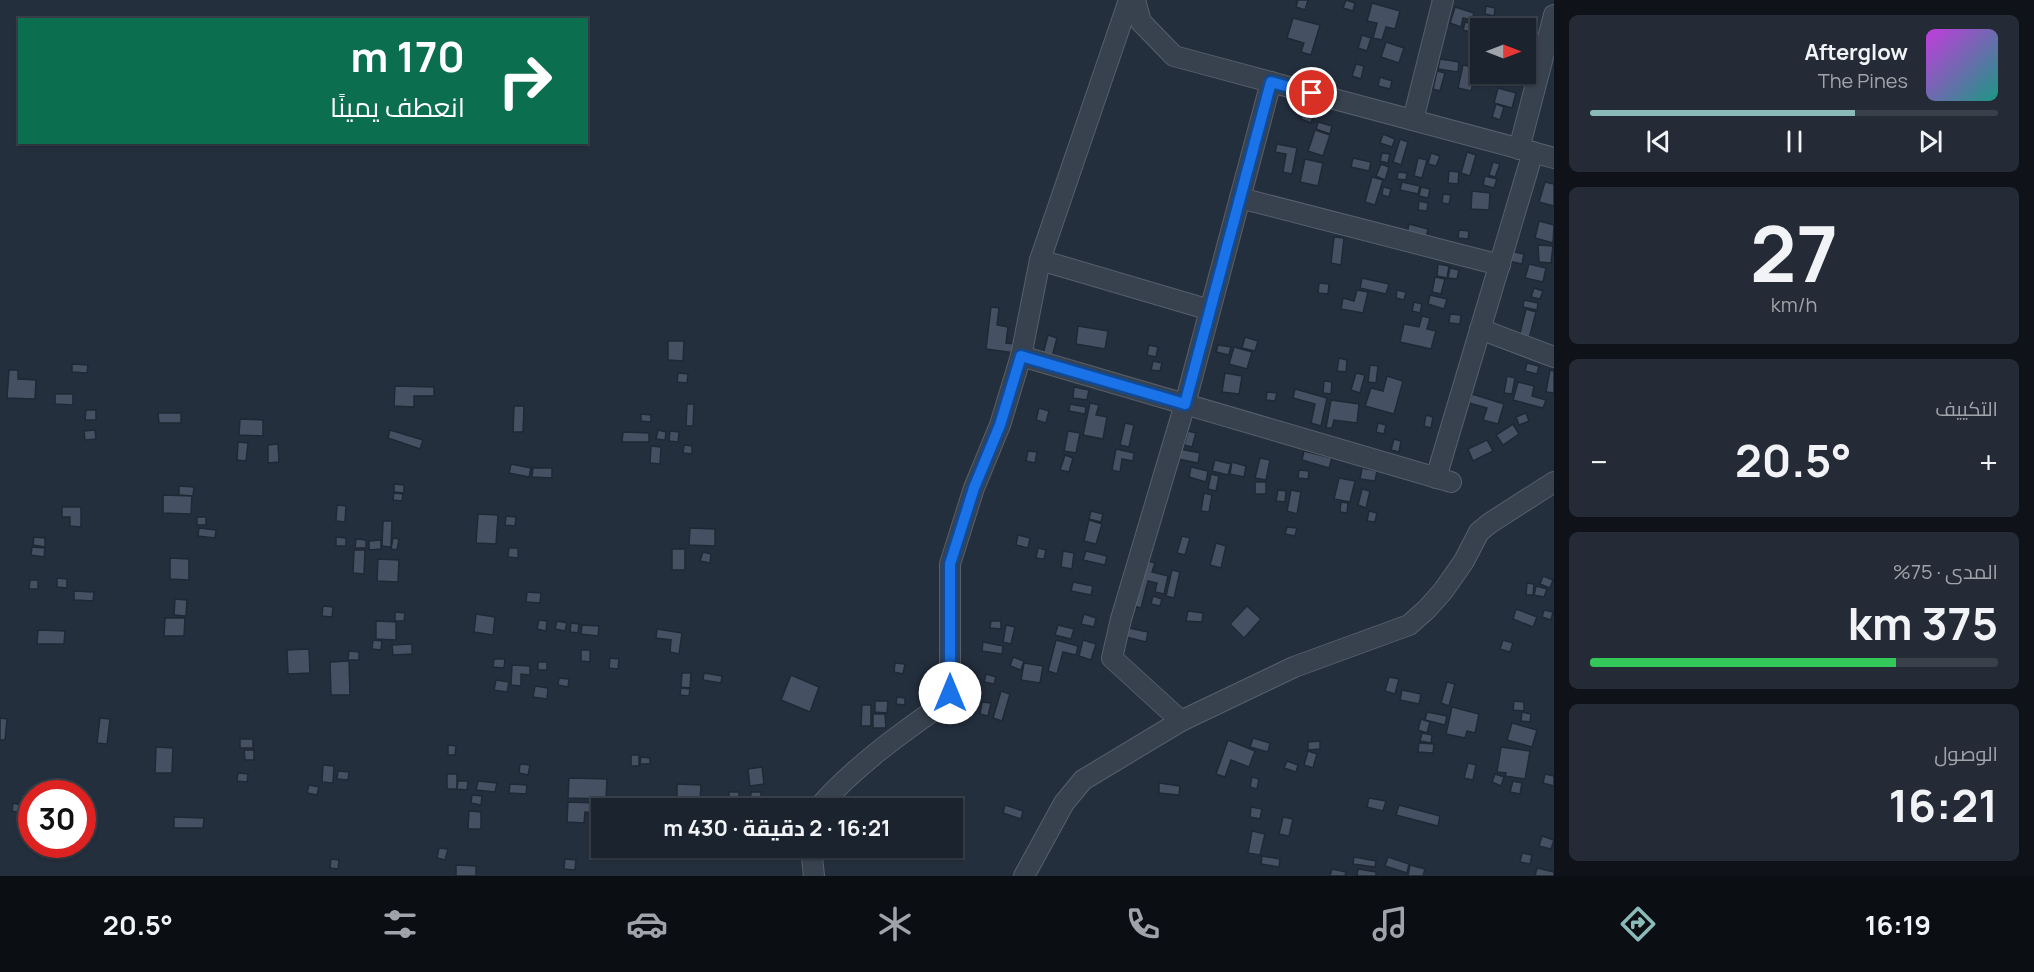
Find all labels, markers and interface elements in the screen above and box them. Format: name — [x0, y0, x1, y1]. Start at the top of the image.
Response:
north arrow — [1470, 18, 1536, 84]
map controls — [1470, 18, 1536, 84]
text: 170 m — [350, 27, 465, 85]
text: Afterglow — [1804, 37, 1908, 67]
icon: right — [486, 42, 564, 120]
pin — [1286, 67, 1337, 118]
text: The Pines — [1818, 67, 1908, 94]
icon: arrive — [1295, 76, 1328, 109]
text: انعطف يمينًا — [330, 88, 465, 125]
icon: previous — [1642, 125, 1675, 158]
icon: pause — [1778, 125, 1811, 158]
icon: next — [1914, 125, 1947, 158]
text: 27 — [1750, 199, 1838, 305]
text: km/h — [1771, 291, 1817, 318]
text: التكييف — [1935, 395, 1998, 422]
text: 20.5° — [1735, 429, 1852, 491]
text: − — [1590, 439, 1608, 484]
text: + — [1979, 439, 1998, 484]
text: المدى · 75% — [1893, 558, 1998, 585]
text: 375 km — [1848, 592, 1998, 654]
position arrow — [918, 661, 982, 725]
text: الوصول — [1934, 740, 1998, 767]
text: 16:21 — [1888, 774, 1998, 836]
speed limit sign: 30 — [18, 780, 96, 858]
text: 16:21 · 2 دقيقة · 430 m — [663, 813, 891, 843]
icon: filters — [379, 903, 421, 945]
icon: car — [626, 903, 668, 945]
icon: climate — [874, 903, 916, 945]
icon: phone — [1122, 903, 1164, 945]
icon: music — [1369, 903, 1411, 945]
icon: directions — [1617, 903, 1659, 945]
text: 20.5° — [103, 906, 173, 943]
text: 16:19 — [1865, 906, 1931, 943]

